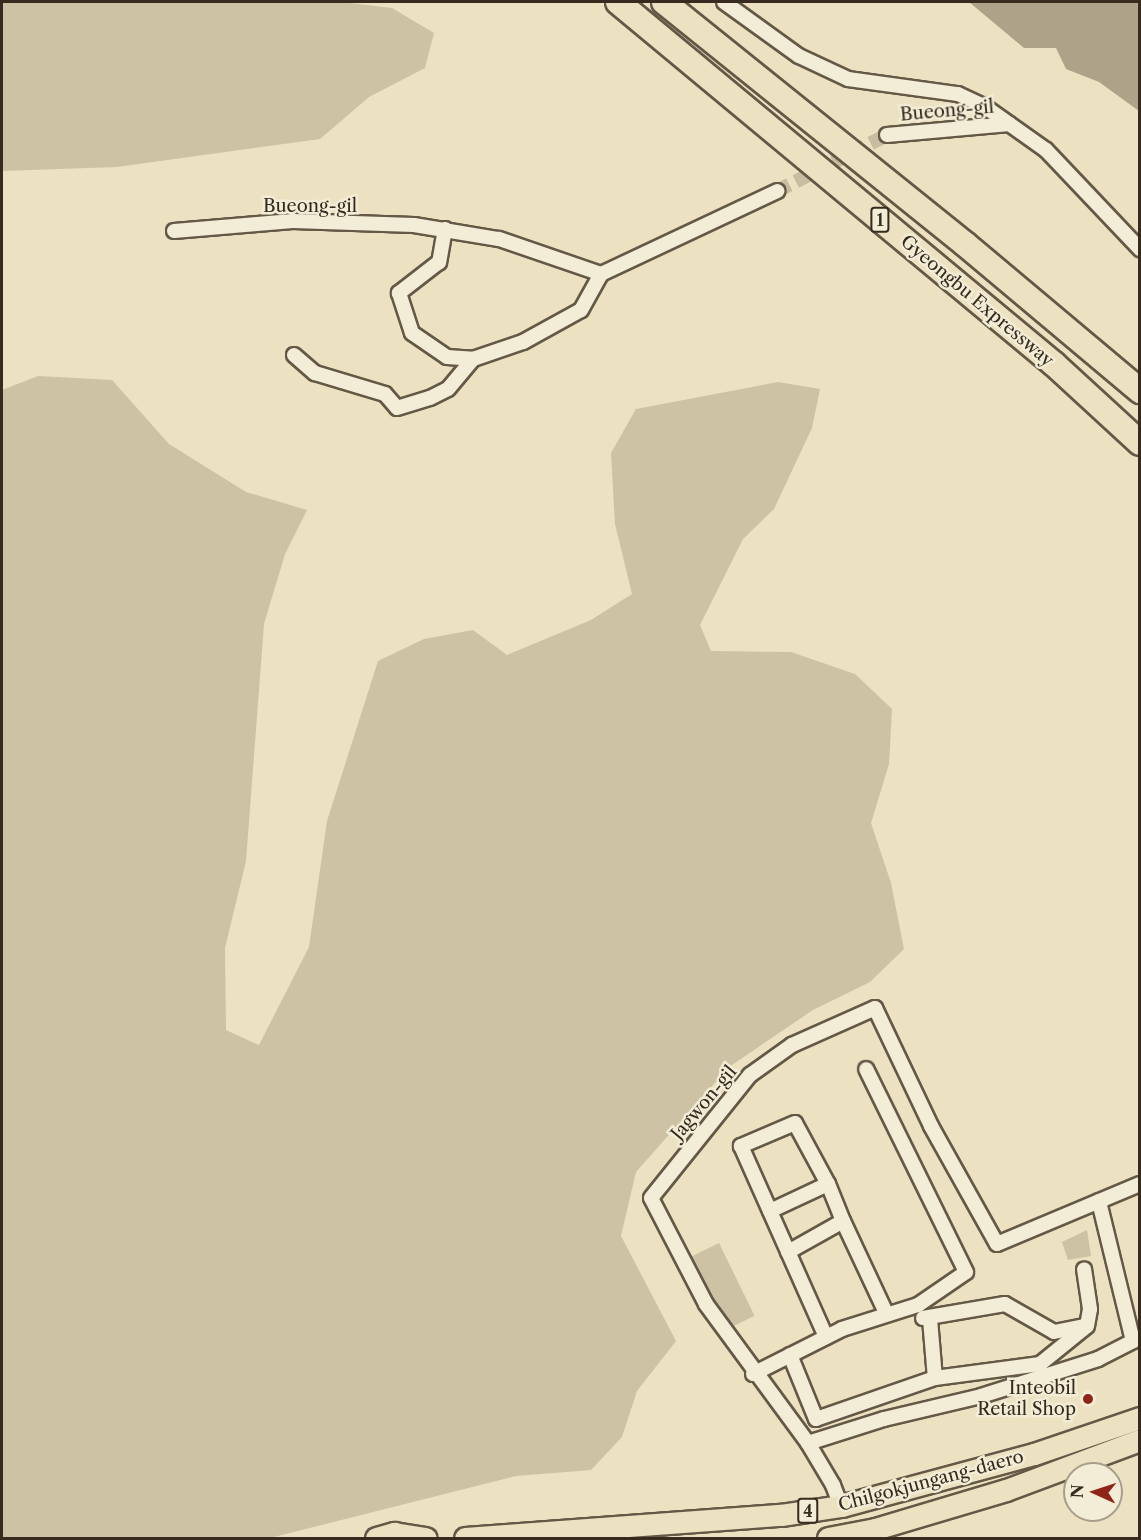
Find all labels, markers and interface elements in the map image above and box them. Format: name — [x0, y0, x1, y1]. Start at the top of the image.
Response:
street label: Bueong-gil — [899, 96, 995, 126]
street label: Bueong-gil — [263, 195, 357, 217]
road number: 1 — [870, 207, 890, 233]
street label: Gyeongbu Expressway — [896, 231, 1058, 371]
street label: Jagwon-gil — [667, 1061, 741, 1145]
place label: Inteobil Retail Shop — [977, 1378, 1076, 1420]
marker: Inteobil Retail Shop — [1081, 1392, 1095, 1406]
street label: Chilgokjungang-daero — [836, 1446, 1026, 1516]
north arrow — [1063, 1462, 1123, 1522]
text: N — [1067, 1484, 1087, 1499]
road number: 4 — [796, 1498, 820, 1524]

